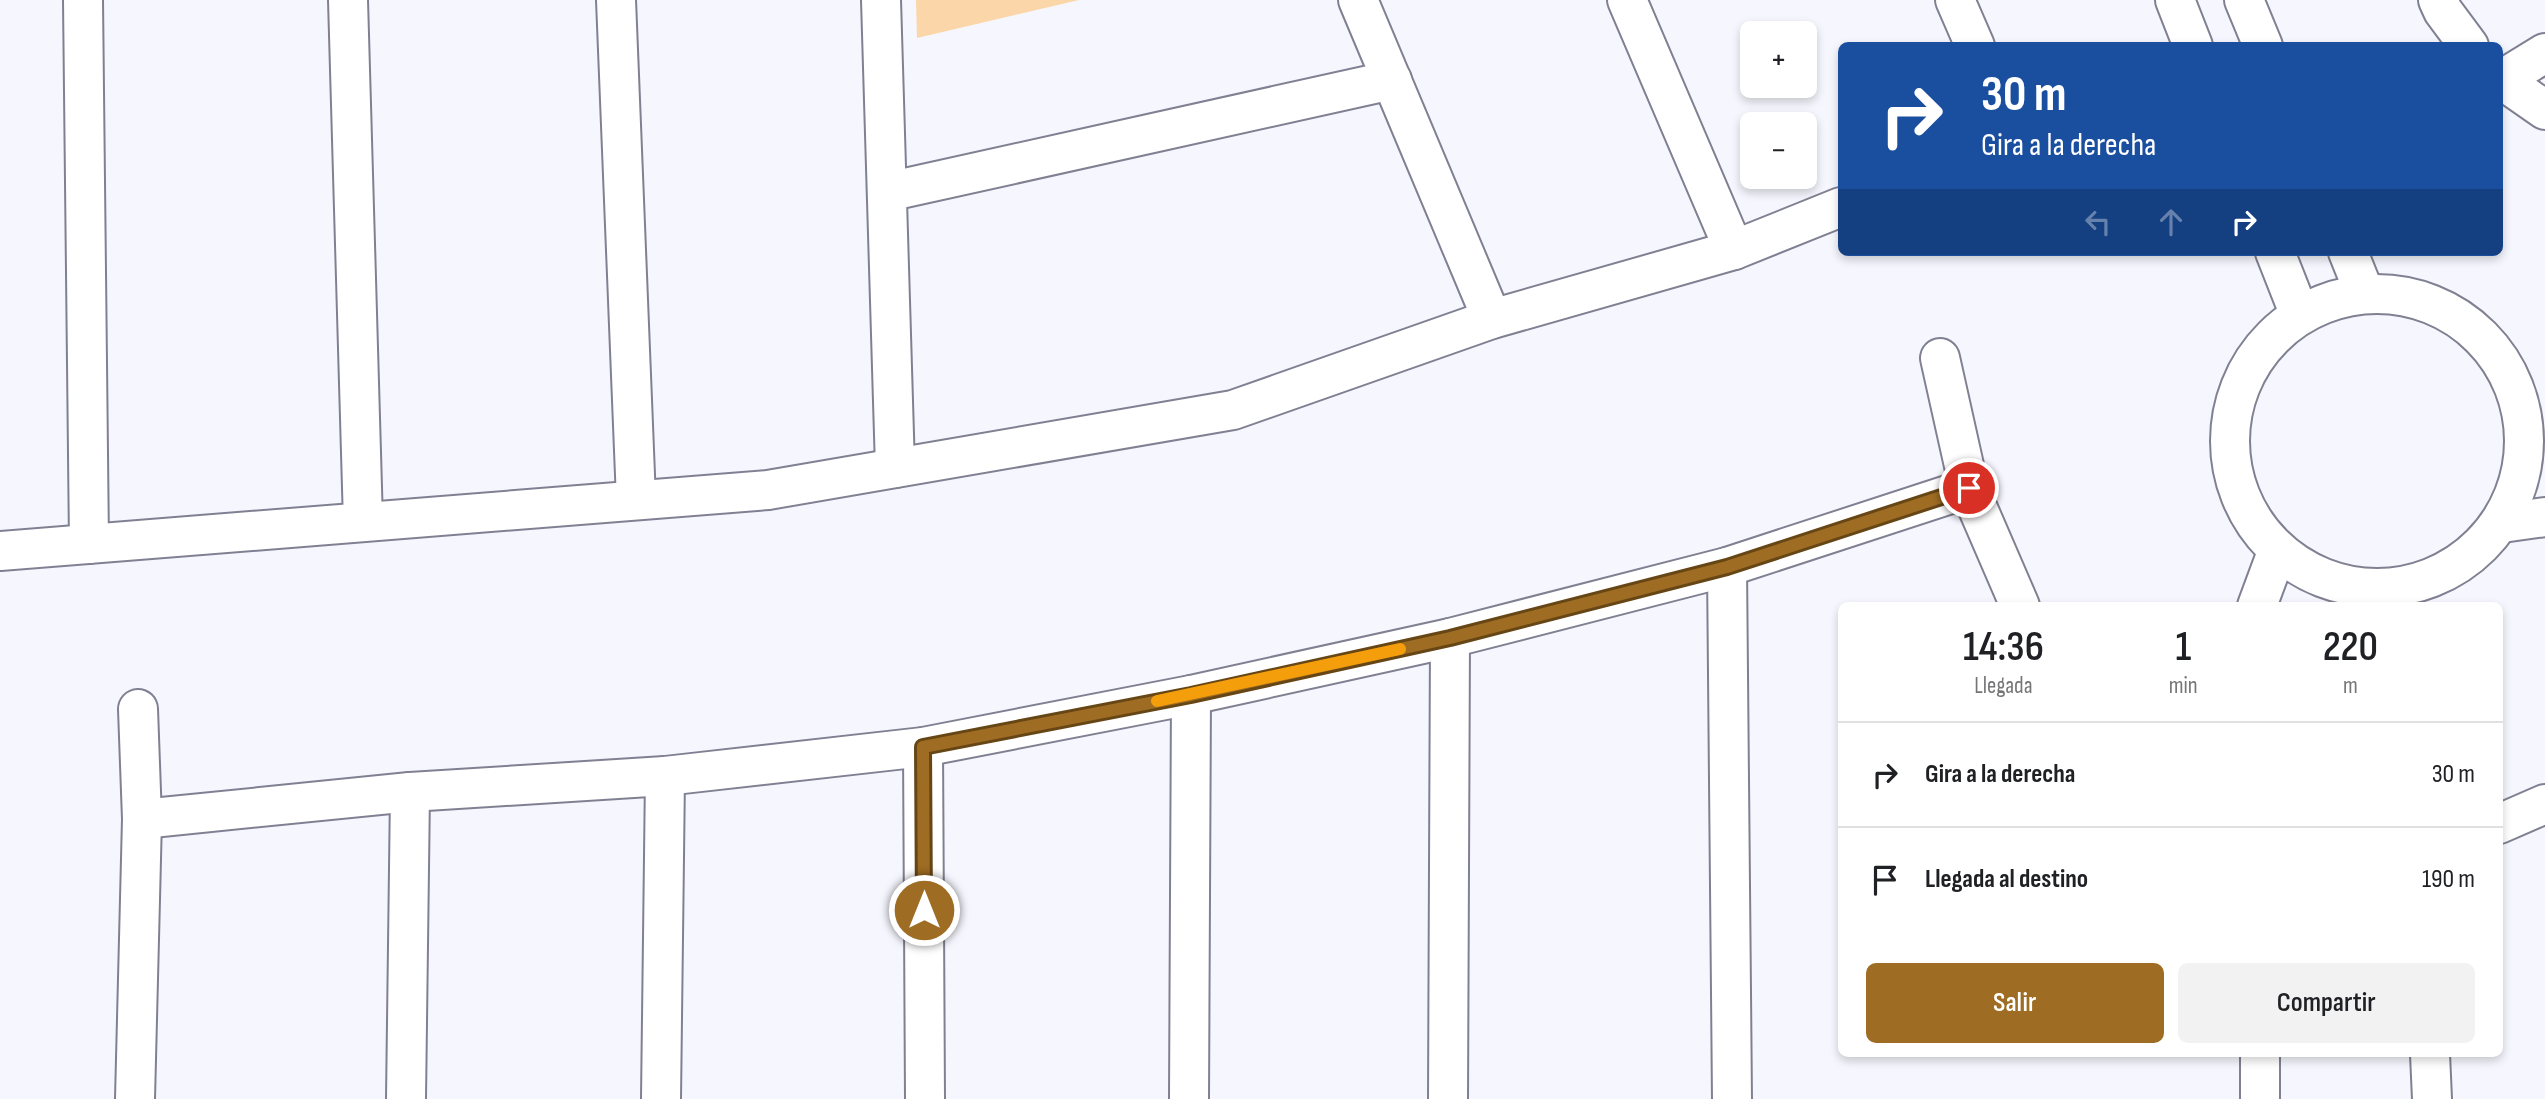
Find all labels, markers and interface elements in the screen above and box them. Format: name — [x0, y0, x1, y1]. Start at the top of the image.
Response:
map controls — [1740, 21, 1817, 189]
button: + — [1740, 21, 1817, 98]
text: 30 m — [1981, 66, 2066, 125]
icon: right — [1866, 70, 1957, 161]
button: − — [1740, 112, 1817, 189]
text: Gira a la derecha — [1981, 126, 2156, 165]
icon: left — [2079, 203, 2117, 241]
icon: ahead — [2152, 203, 2190, 241]
icon: right — [2225, 203, 2263, 241]
pin — [1939, 458, 1999, 518]
icon: arrive — [1950, 469, 1988, 507]
text: 14:36 — [1963, 622, 2044, 673]
text: 1 — [2175, 622, 2191, 673]
text: 220 — [2323, 622, 2378, 673]
text: Llegada — [1974, 672, 2033, 700]
text: min — [2169, 672, 2198, 700]
text: m — [2343, 672, 2358, 700]
icon: right — [1866, 756, 1904, 794]
text: Gira a la derecha — [1925, 759, 2075, 790]
text: 30 m — [2432, 759, 2475, 790]
icon: arrive — [1866, 861, 1904, 899]
text: Llegada al destino — [1925, 864, 2088, 895]
text: 190 m — [2422, 864, 2475, 895]
position arrow — [887, 873, 961, 947]
button: Salir — [1866, 963, 2164, 1043]
button: Compartir — [2178, 963, 2475, 1043]

